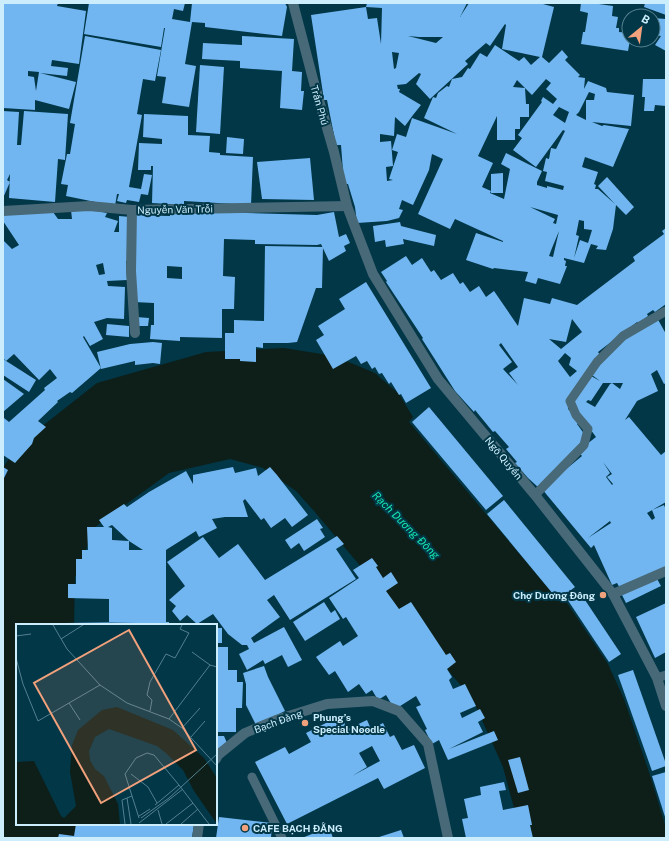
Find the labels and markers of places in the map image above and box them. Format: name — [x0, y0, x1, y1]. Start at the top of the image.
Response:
place label: Chợ Dương Đông — [513, 589, 596, 602]
marker: Chợ Dương Đông — [598, 590, 608, 600]
place label: Phung’s Special Noodle — [313, 711, 385, 735]
marker: Phung’s Special Noodle — [300, 718, 310, 728]
place label: CAFE BẠCH ĐẰNG — [253, 822, 343, 835]
marker: CAFE BẠCH ĐẰNG — [240, 823, 250, 833]

